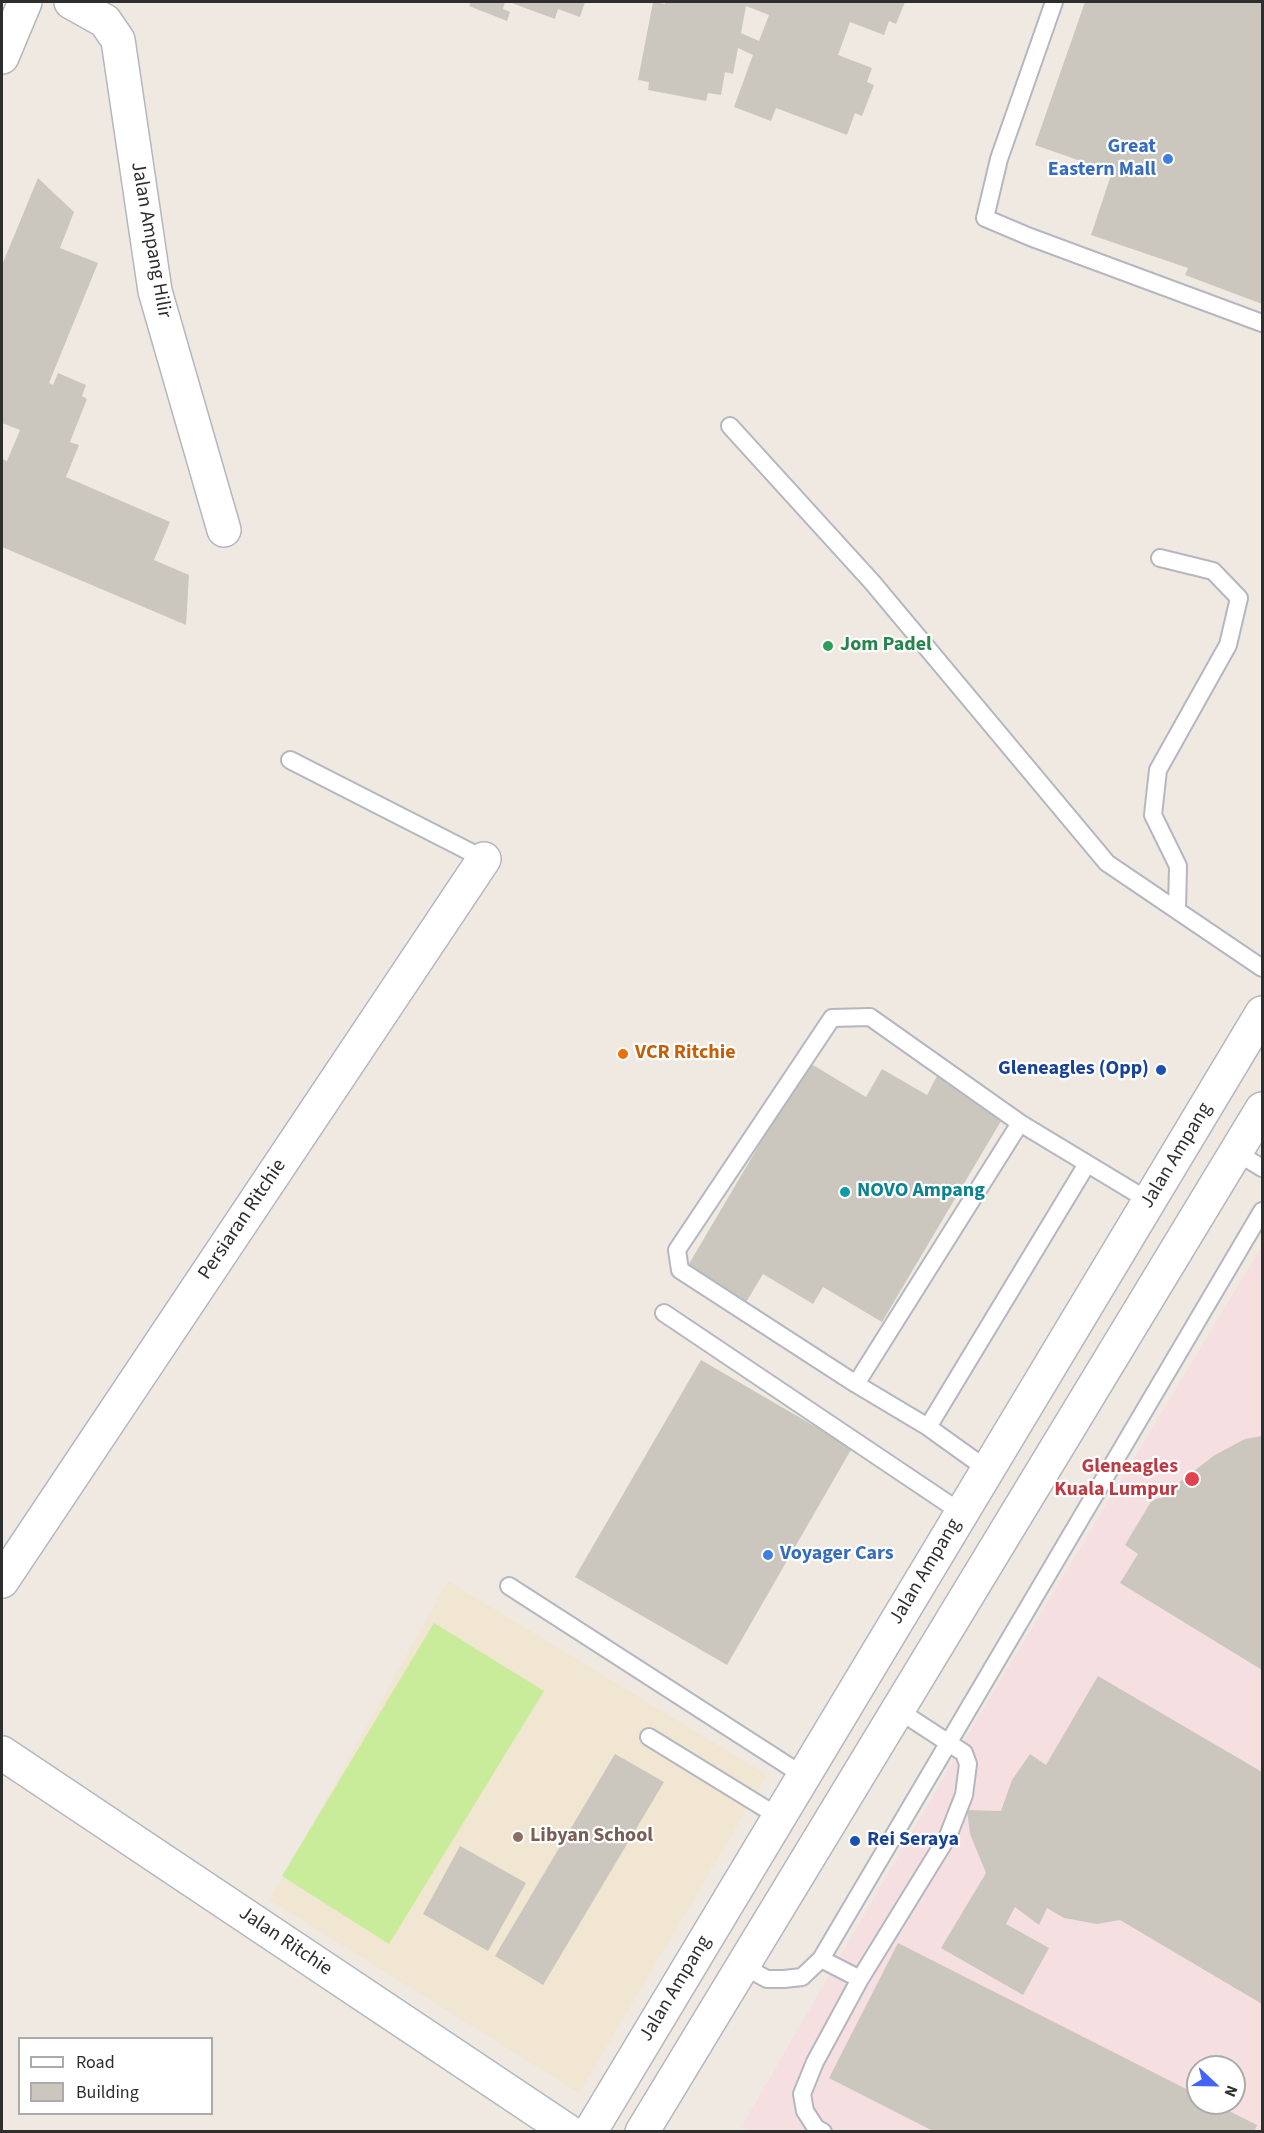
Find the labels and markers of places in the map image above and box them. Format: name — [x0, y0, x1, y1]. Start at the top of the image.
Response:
place label: Great Eastern Mall — [1048, 136, 1156, 183]
marker: Great Eastern Mall — [1161, 152, 1175, 166]
place label: Jom Padel — [840, 634, 932, 658]
marker: Jom Padel — [821, 639, 835, 653]
place label: VCR Ritchie — [635, 1042, 736, 1066]
marker: VCR Ritchie — [616, 1047, 630, 1061]
place label: Gleneagles (Opp) — [998, 1058, 1149, 1082]
marker: Gleneagles (Opp) — [1154, 1063, 1168, 1077]
place label: NOVO Ampang — [857, 1180, 985, 1204]
marker: NOVO Ampang — [838, 1185, 852, 1199]
place label: Gleneagles Kuala Lumpur — [1054, 1456, 1178, 1503]
marker: Gleneagles Kuala Lumpur — [1183, 1470, 1201, 1488]
place label: Voyager Cars — [780, 1543, 894, 1567]
marker: Voyager Cars — [761, 1548, 775, 1562]
place label: Libyan School — [530, 1825, 653, 1849]
place label: Rei Seraya — [867, 1829, 959, 1853]
marker: Libyan School — [511, 1830, 525, 1844]
marker: Rei Seraya — [848, 1834, 862, 1848]

